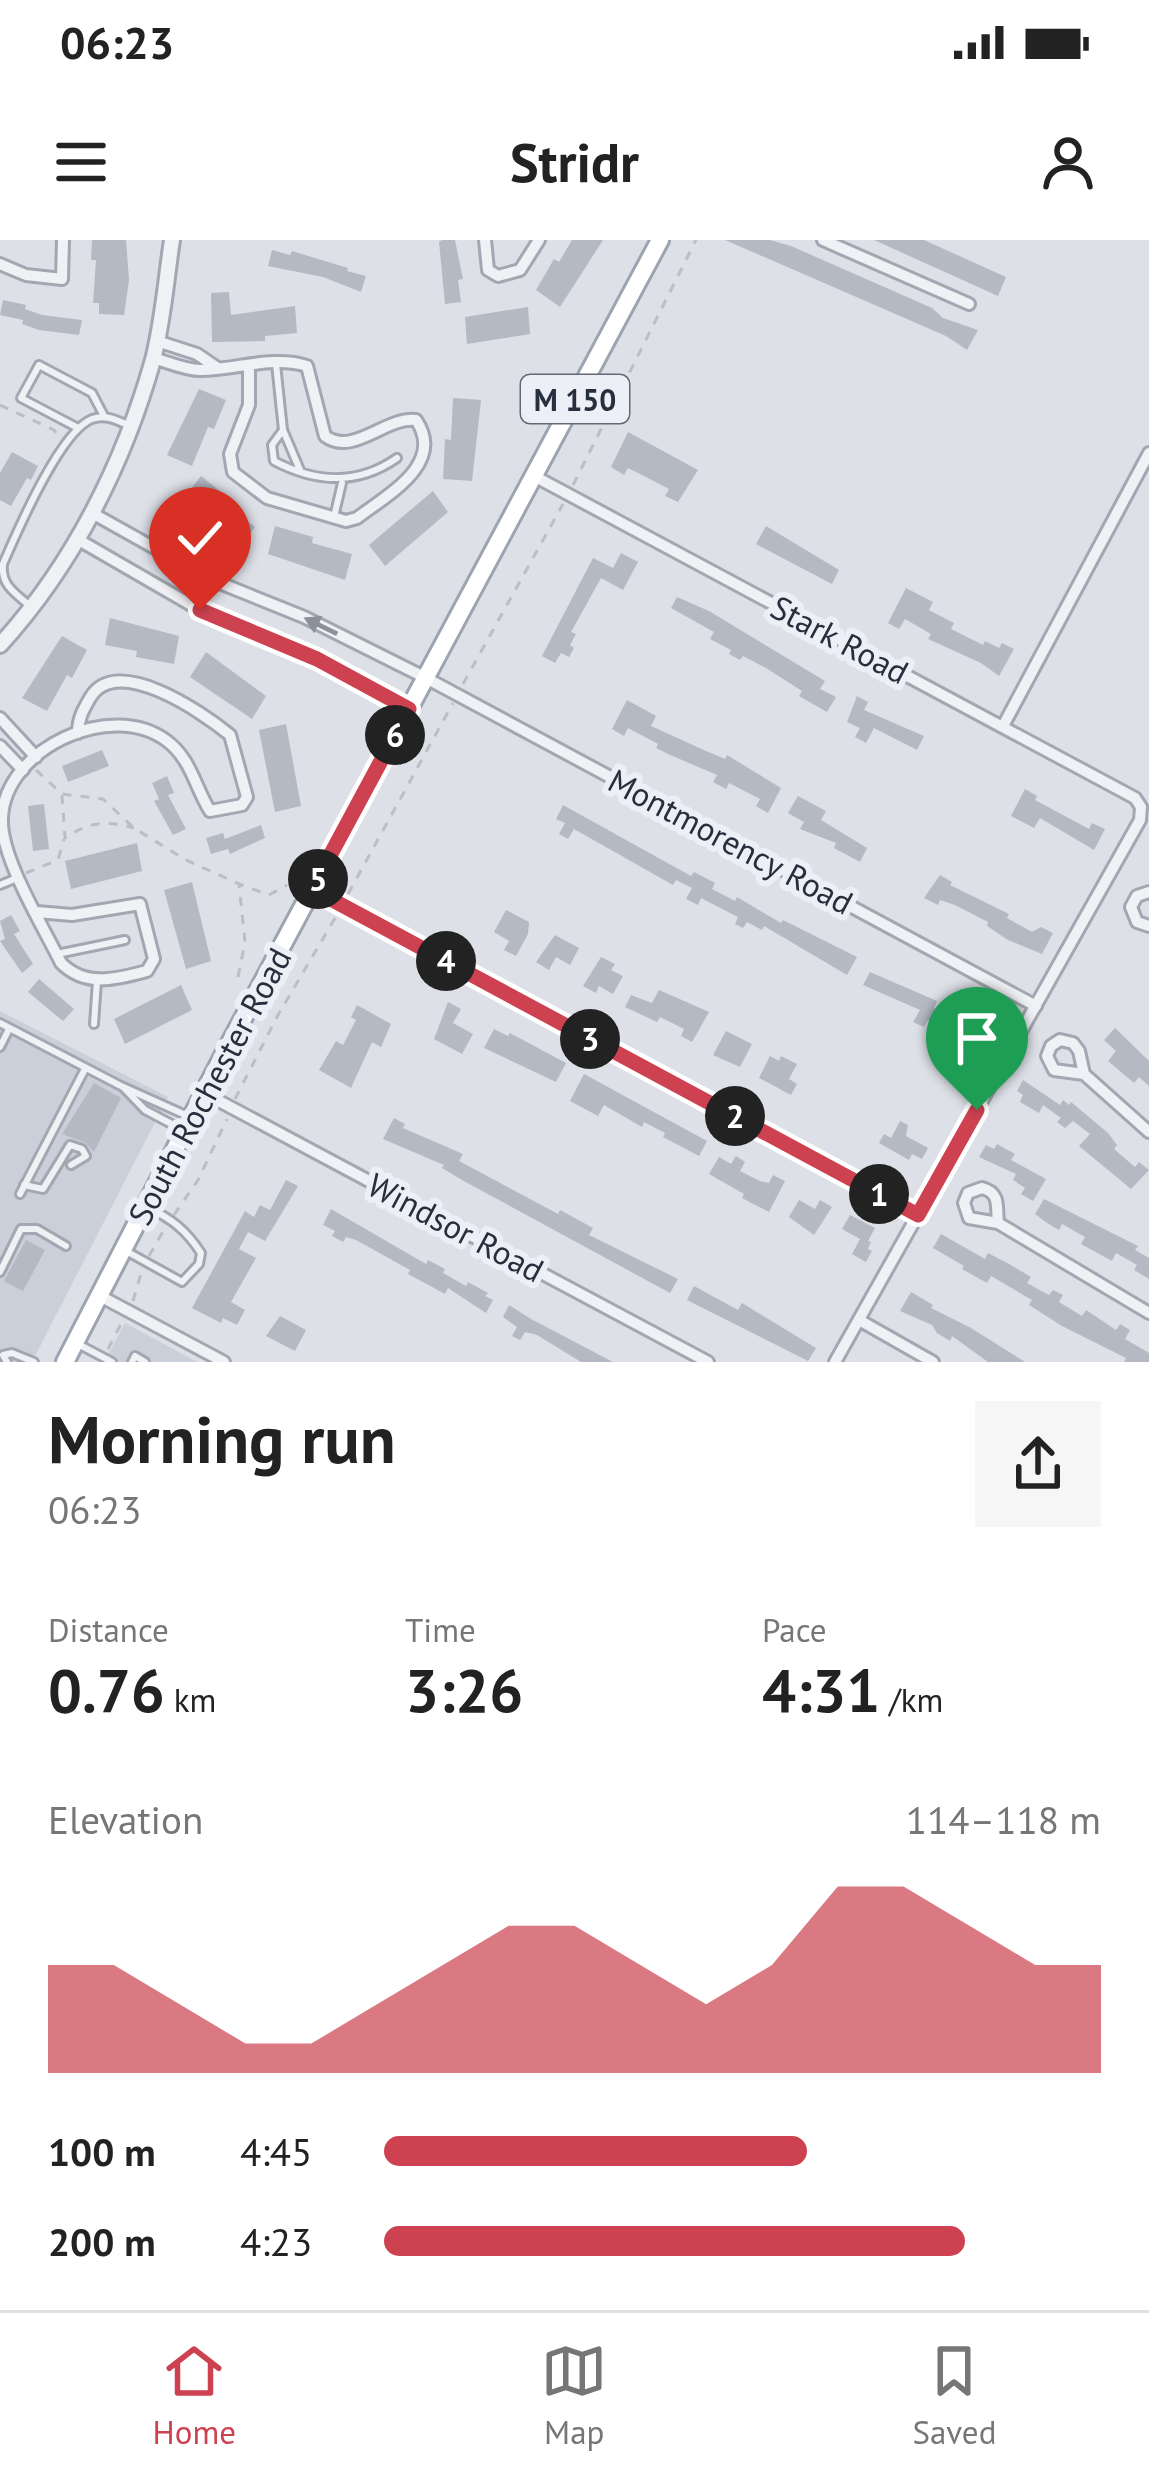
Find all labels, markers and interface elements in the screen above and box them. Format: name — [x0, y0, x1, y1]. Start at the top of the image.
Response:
text: 06:23 — [60, 13, 174, 71]
text: Stridr — [510, 127, 639, 197]
icon: menu — [48, 129, 114, 195]
icon: person — [1035, 129, 1101, 195]
road number: M 150 — [521, 375, 629, 423]
pin — [149, 487, 251, 610]
icon: check — [167, 505, 233, 571]
street label: Stark Road — [764, 585, 916, 693]
one-way arrow — [304, 616, 338, 636]
pin: 6 — [365, 705, 425, 765]
text: 6 — [386, 713, 404, 756]
street label: Montmorency Road — [601, 758, 861, 924]
pin: 5 — [288, 849, 348, 909]
text: 5 — [309, 857, 327, 900]
pin: 4 — [416, 931, 476, 991]
text: 4 — [437, 939, 455, 982]
street label: South Rochester Road — [118, 940, 300, 1232]
pin — [926, 987, 1028, 1110]
icon: arrive — [944, 1005, 1010, 1071]
pin: 3 — [560, 1009, 620, 1069]
text: 3 — [581, 1017, 599, 1060]
pin: 2 — [705, 1086, 765, 1146]
text: 2 — [726, 1094, 744, 1137]
street label: Windsor Road — [361, 1163, 551, 1291]
pin: 1 — [849, 1164, 909, 1224]
text: 1 — [870, 1172, 888, 1215]
text: Morning run — [48, 1396, 396, 1481]
button: share — [975, 1401, 1101, 1527]
text: 06:23 — [48, 1484, 142, 1535]
text: Distance — [48, 1608, 169, 1651]
text: Time — [405, 1608, 476, 1651]
text: Pace — [762, 1608, 827, 1651]
text: 0.76 — [48, 1651, 165, 1729]
text: 3:26 — [405, 1651, 523, 1729]
text: 4:31 — [762, 1651, 880, 1729]
text: km — [165, 1678, 216, 1721]
text: /km — [880, 1678, 943, 1721]
text: Elevation — [48, 1794, 203, 1845]
text: 114–118 m — [906, 1794, 1101, 1845]
text: 100 m — [48, 2126, 156, 2177]
text: 4:45 — [240, 2126, 312, 2177]
text: 200 m — [48, 2216, 156, 2267]
text: 4:23 — [240, 2216, 312, 2267]
tab: Home — [153, 2338, 236, 2453]
tab: Map — [541, 2338, 607, 2453]
tab: Saved — [912, 2338, 996, 2453]

